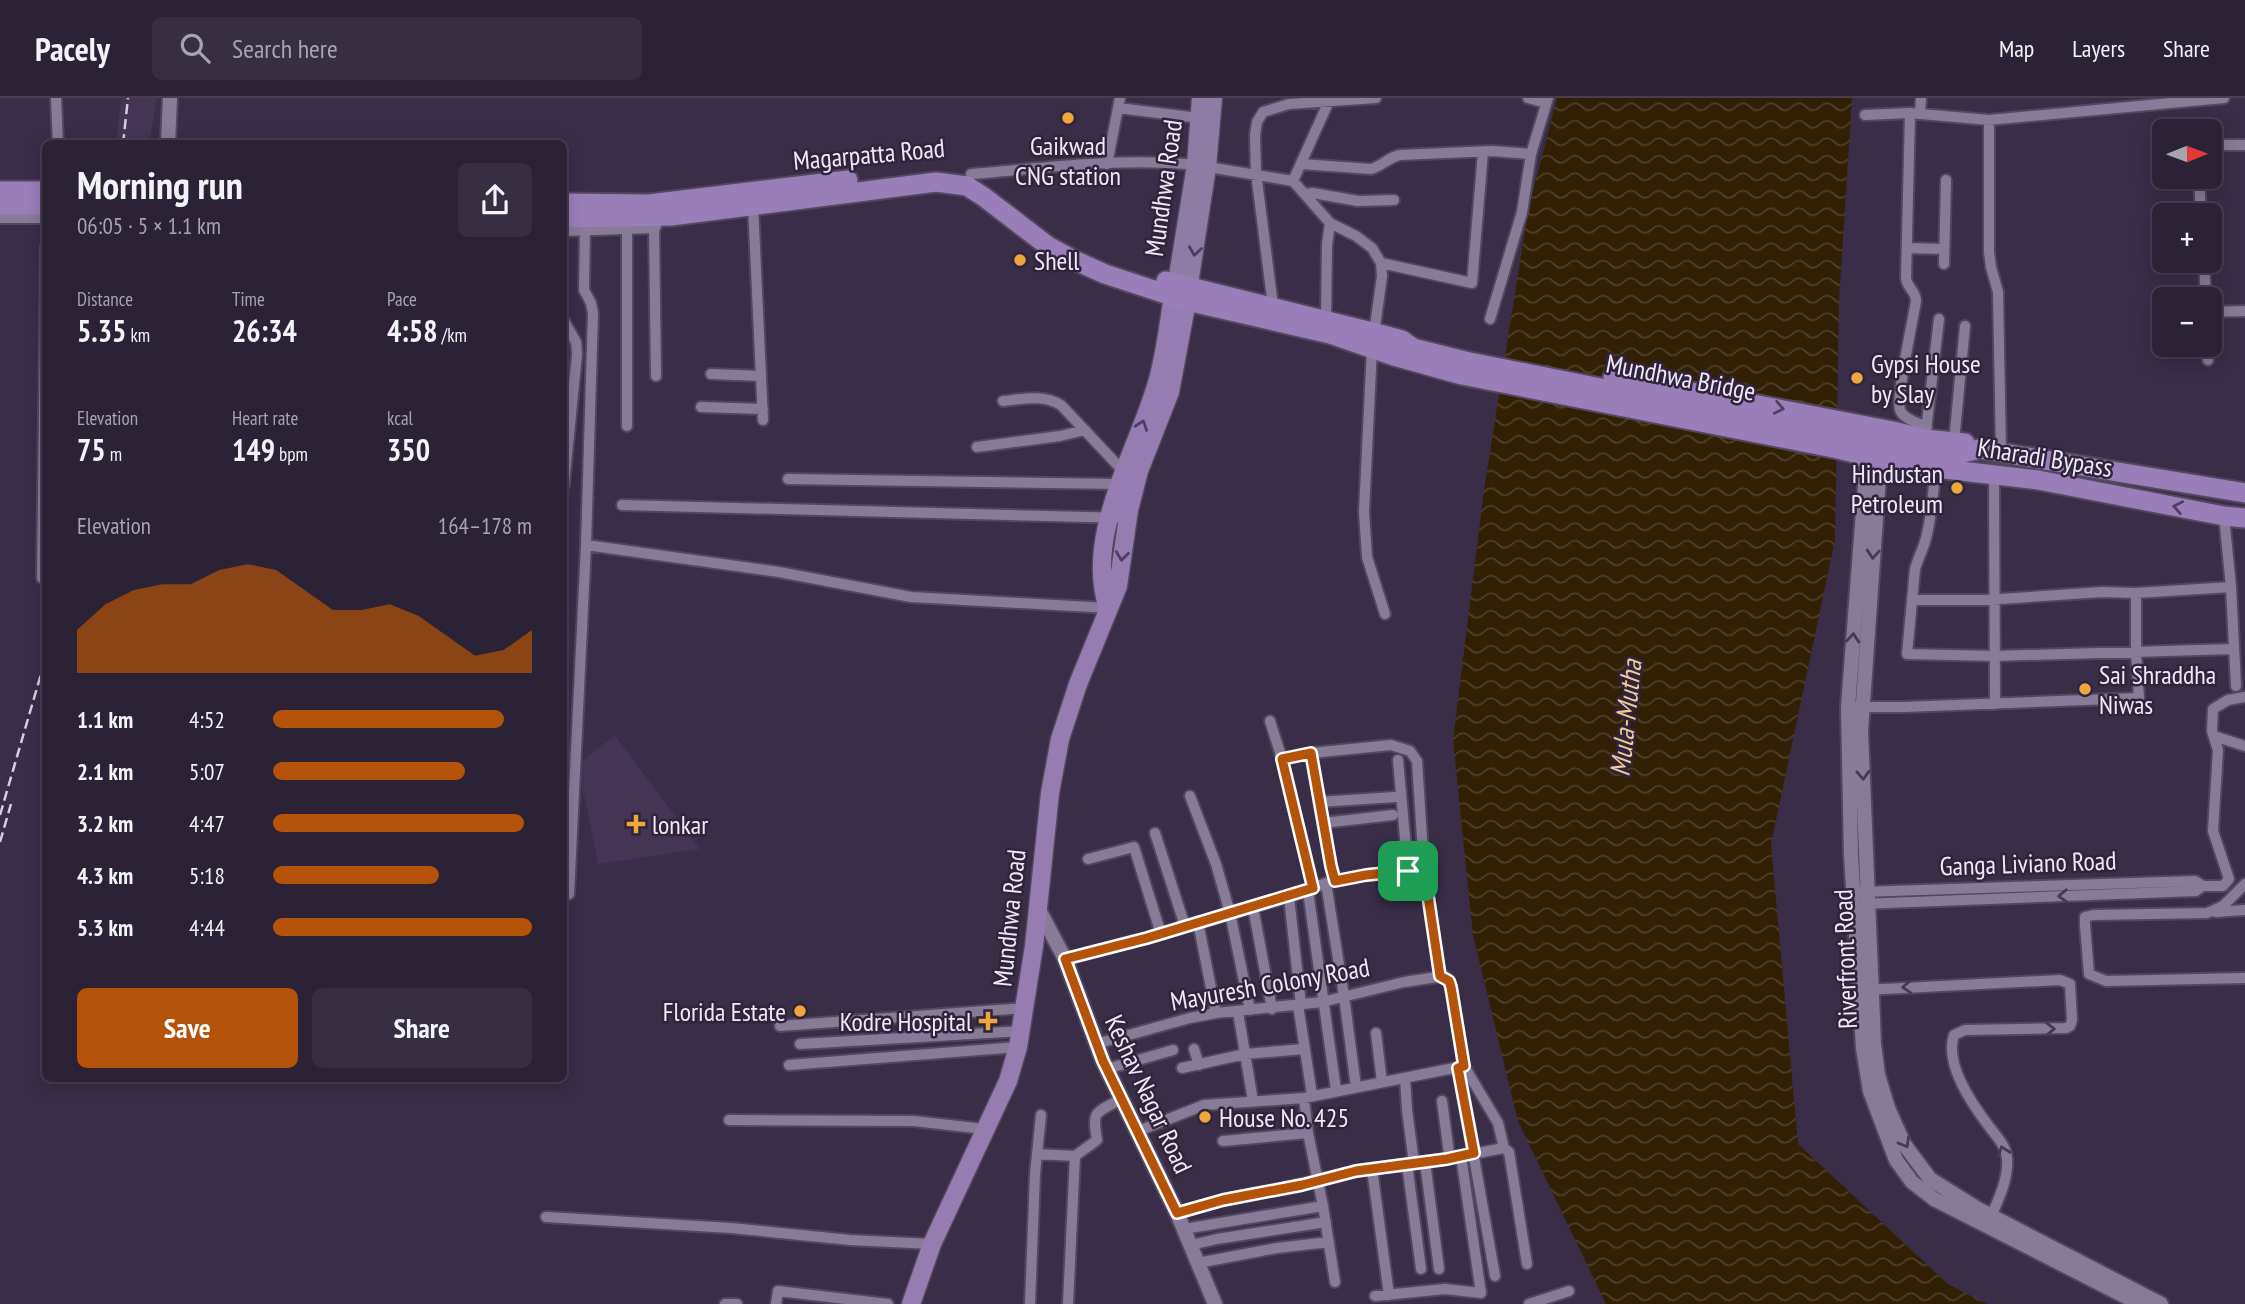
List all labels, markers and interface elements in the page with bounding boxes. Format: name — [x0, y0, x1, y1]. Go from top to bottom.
search box — [152, 17, 642, 80]
text: Pacely — [35, 27, 110, 70]
icon: search — [176, 29, 214, 67]
text: Search here — [232, 32, 338, 65]
text: Map — [1999, 33, 2034, 64]
text: Layers — [2072, 33, 2125, 64]
text: Share — [2163, 33, 2210, 64]
marker: Gaikwad CNG station — [1060, 110, 1076, 126]
street label: Mundhwa Road — [1137, 118, 1189, 258]
north arrow — [2152, 119, 2222, 189]
map controls — [2152, 119, 2222, 357]
place label: Gaikwad CNG station — [1015, 129, 1121, 192]
street label: Magarpatta Road — [792, 131, 946, 177]
text: Morning run — [77, 160, 243, 209]
button: share — [458, 163, 532, 237]
button: + — [2152, 203, 2222, 273]
text: 06:05 · 5 × 1.1 km — [77, 211, 221, 240]
place label: Shell — [1034, 244, 1079, 277]
one-way arrow — [1188, 246, 1203, 257]
marker: Shell — [1012, 252, 1028, 268]
text: Distance — [77, 287, 133, 311]
text: Time — [232, 287, 265, 311]
text: Pace — [387, 287, 417, 311]
button: − — [2152, 287, 2222, 357]
text: 5.35 — [77, 311, 126, 350]
text: 26:34 — [232, 311, 297, 350]
text: 4:58 — [387, 311, 438, 350]
text: km — [126, 323, 150, 347]
text: /km — [438, 323, 467, 347]
street label: Mundhwa Bridge — [1604, 346, 1758, 408]
place label: Gypsi House by Slay — [1871, 347, 1981, 410]
marker: Gypsi House by Slay — [1849, 370, 1865, 386]
one-way arrow — [1773, 400, 1785, 415]
text: Elevation — [77, 406, 138, 430]
text: Heart rate — [232, 406, 298, 430]
text: kcal — [387, 406, 413, 430]
one-way arrow — [1134, 419, 1148, 431]
text: 75 — [77, 430, 106, 469]
text: 149 — [232, 430, 275, 469]
text: 350 — [387, 430, 430, 469]
street label: Kharadi Bypass — [1975, 430, 2115, 484]
text: m — [106, 442, 122, 466]
text: bpm — [275, 442, 308, 466]
place label: Hindustan Petroleum — [1851, 457, 1943, 520]
marker: Hindustan Petroleum — [1949, 480, 1965, 496]
one-way arrow — [2172, 500, 2184, 515]
text: Elevation — [77, 511, 151, 540]
text: 164–178 m — [438, 511, 532, 540]
one-way arrow — [1866, 549, 1881, 560]
one-way arrow — [1114, 550, 1129, 562]
one-way arrow — [1845, 633, 1860, 644]
water label: Mula-Mutha — [1600, 656, 1650, 778]
place label: Sai Shraddha Niwas — [2099, 658, 2216, 721]
marker: Sai Shraddha Niwas — [2077, 681, 2093, 697]
text: 1.1 km — [77, 705, 133, 734]
text: 4:52 — [189, 705, 225, 734]
text: 2.1 km — [77, 757, 133, 786]
text: 5:07 — [189, 757, 225, 786]
one-way arrow — [1855, 770, 1870, 781]
place label: lonkar — [652, 808, 708, 841]
text: 3.2 km — [77, 809, 133, 838]
text: 4:47 — [189, 809, 225, 838]
marker: lonkar — [626, 814, 646, 834]
pin — [1378, 841, 1438, 901]
street label: Ganga Liviano Road — [1939, 843, 2117, 883]
street label: Mundhwa Road — [985, 848, 1033, 988]
icon: arrive — [1389, 852, 1427, 890]
text: 4.3 km — [77, 861, 133, 890]
text: 5:18 — [189, 861, 225, 890]
street label: Riverfront Road — [1826, 889, 1864, 1029]
one-way arrow — [2057, 889, 2068, 904]
text: 5.3 km — [77, 913, 133, 942]
text: 4:44 — [189, 913, 225, 942]
street label: Mayuresh Colony Road — [1168, 950, 1372, 1018]
one-way arrow — [1901, 979, 1912, 994]
button: Save — [77, 988, 298, 1068]
button: Share — [312, 988, 532, 1068]
place label: Florida Estate — [663, 995, 786, 1028]
marker: Florida Estate — [792, 1003, 808, 1019]
place label: Kodre Hospital — [840, 1005, 972, 1038]
street label: Keshav Nagar Road — [1098, 1010, 1200, 1178]
marker: Kodre Hospital — [978, 1011, 998, 1031]
one-way arrow — [2045, 1021, 2055, 1037]
place label: House No. 425 — [1219, 1101, 1349, 1134]
marker: House No. 425 — [1197, 1109, 1213, 1125]
one-way arrow — [1897, 1136, 1910, 1149]
one-way arrow — [1997, 1145, 2011, 1158]

